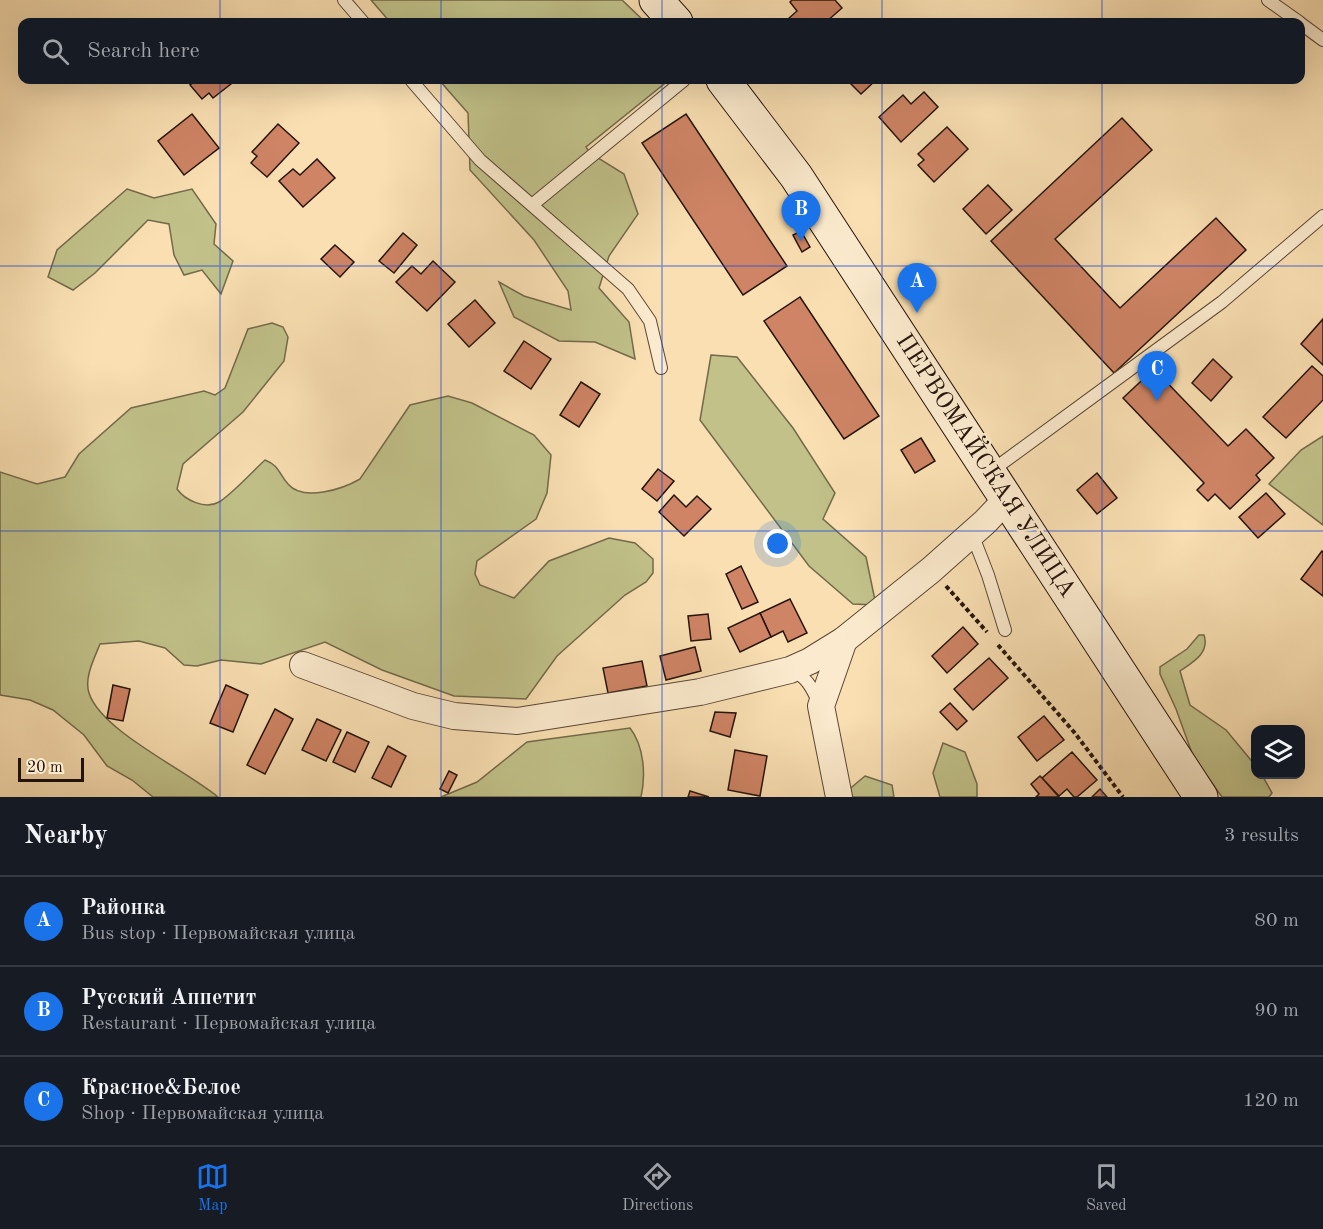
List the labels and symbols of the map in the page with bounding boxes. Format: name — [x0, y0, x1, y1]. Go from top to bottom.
pin: B — [782, 192, 820, 241]
pin: A — [898, 264, 936, 313]
street label: ПЕРВОМАЙСКАЯ УЛИЦА — [891, 327, 1083, 602]
pin: C — [1138, 352, 1176, 401]
your location — [763, 529, 792, 558]
scale bar — [18, 755, 84, 782]

